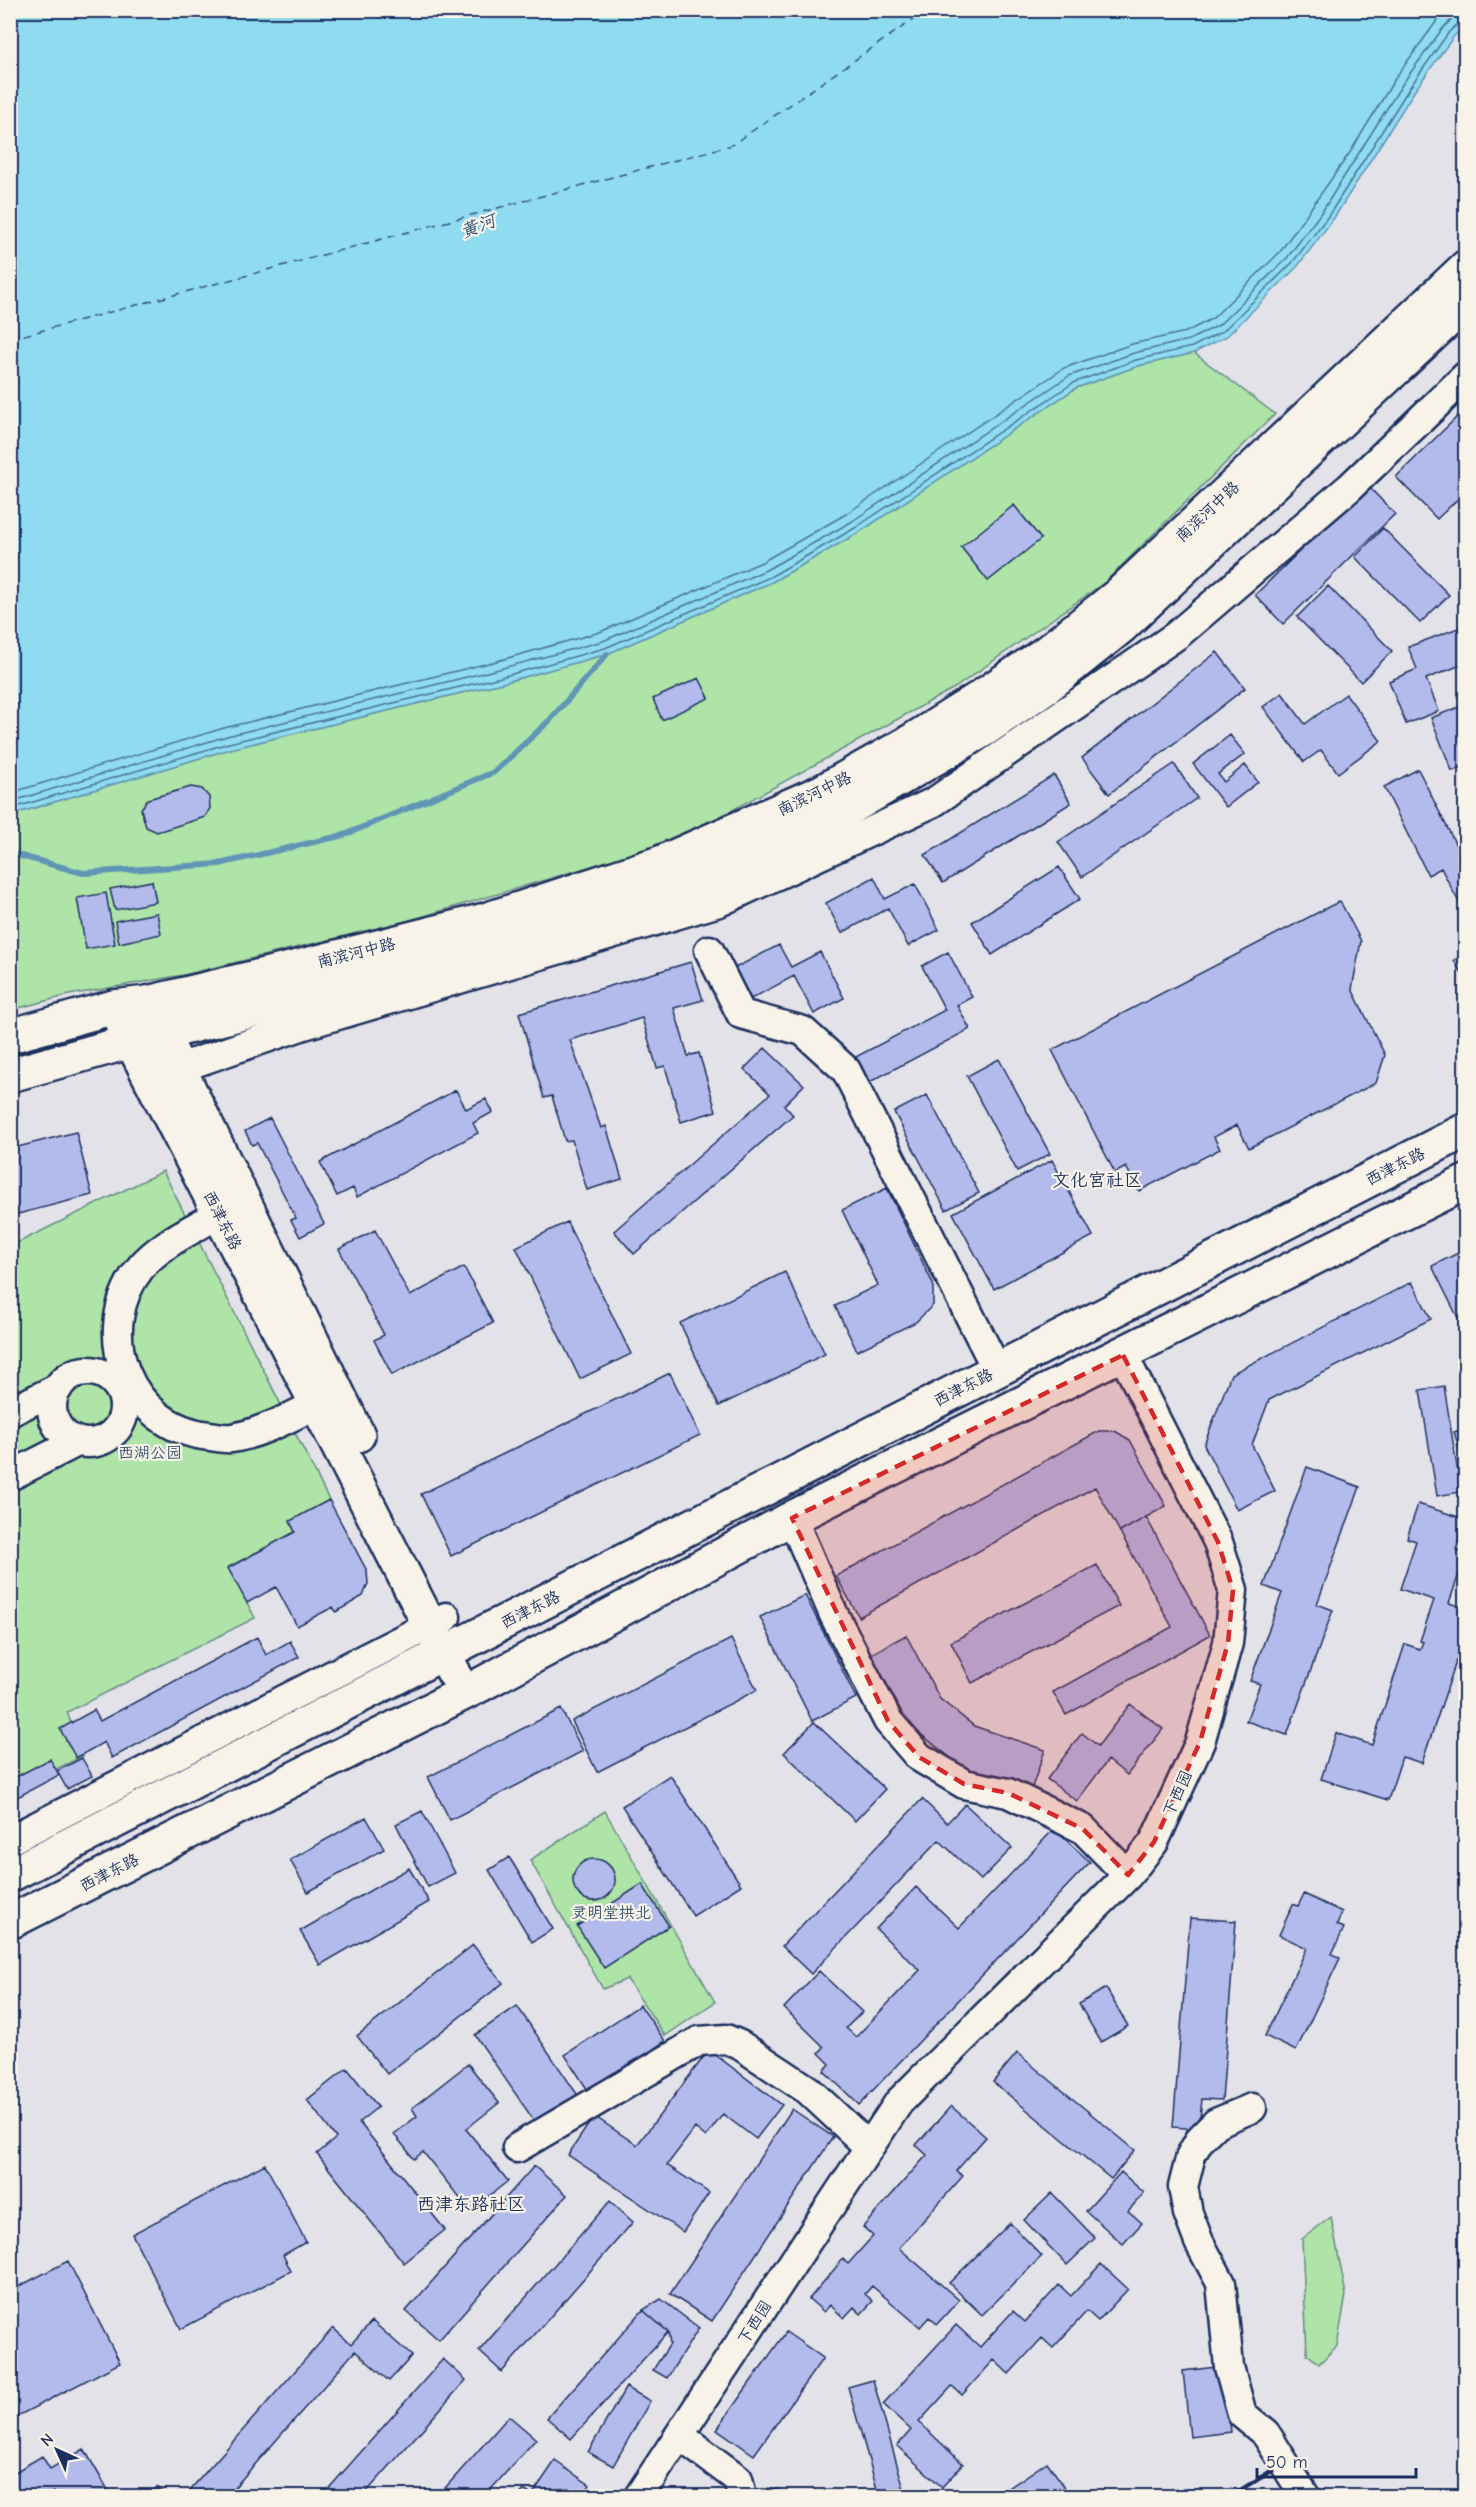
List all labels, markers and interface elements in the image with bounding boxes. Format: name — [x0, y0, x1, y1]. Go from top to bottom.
water label: 黄河 — [458, 209, 502, 243]
street label: 南滨河中路 — [1172, 478, 1243, 546]
street label: 南滨河中路 — [775, 768, 854, 820]
street label: 南滨河中路 — [315, 935, 397, 971]
street label: 西津东路 — [1363, 1144, 1428, 1189]
district label: 文化宫社区 — [1052, 1170, 1142, 1191]
street label: 西津东路 — [200, 1188, 245, 1253]
street label: 西津东路 — [931, 1365, 996, 1410]
park label: 西湖公园 — [118, 1444, 182, 1462]
street label: 西津东路 — [498, 1587, 563, 1632]
street label: 下西园 — [1160, 1768, 1196, 1819]
street label: 西津东路 — [77, 1850, 142, 1895]
park label: 灵明堂拱北 — [571, 1904, 651, 1922]
district label: 西津东路社区 — [417, 2194, 525, 2215]
street label: 下西园 — [734, 2298, 775, 2348]
north arrow — [27, 2420, 87, 2480]
text: N — [37, 2430, 57, 2450]
scale bar — [1257, 2441, 1416, 2479]
text: 50 m — [1266, 2452, 1308, 2473]

